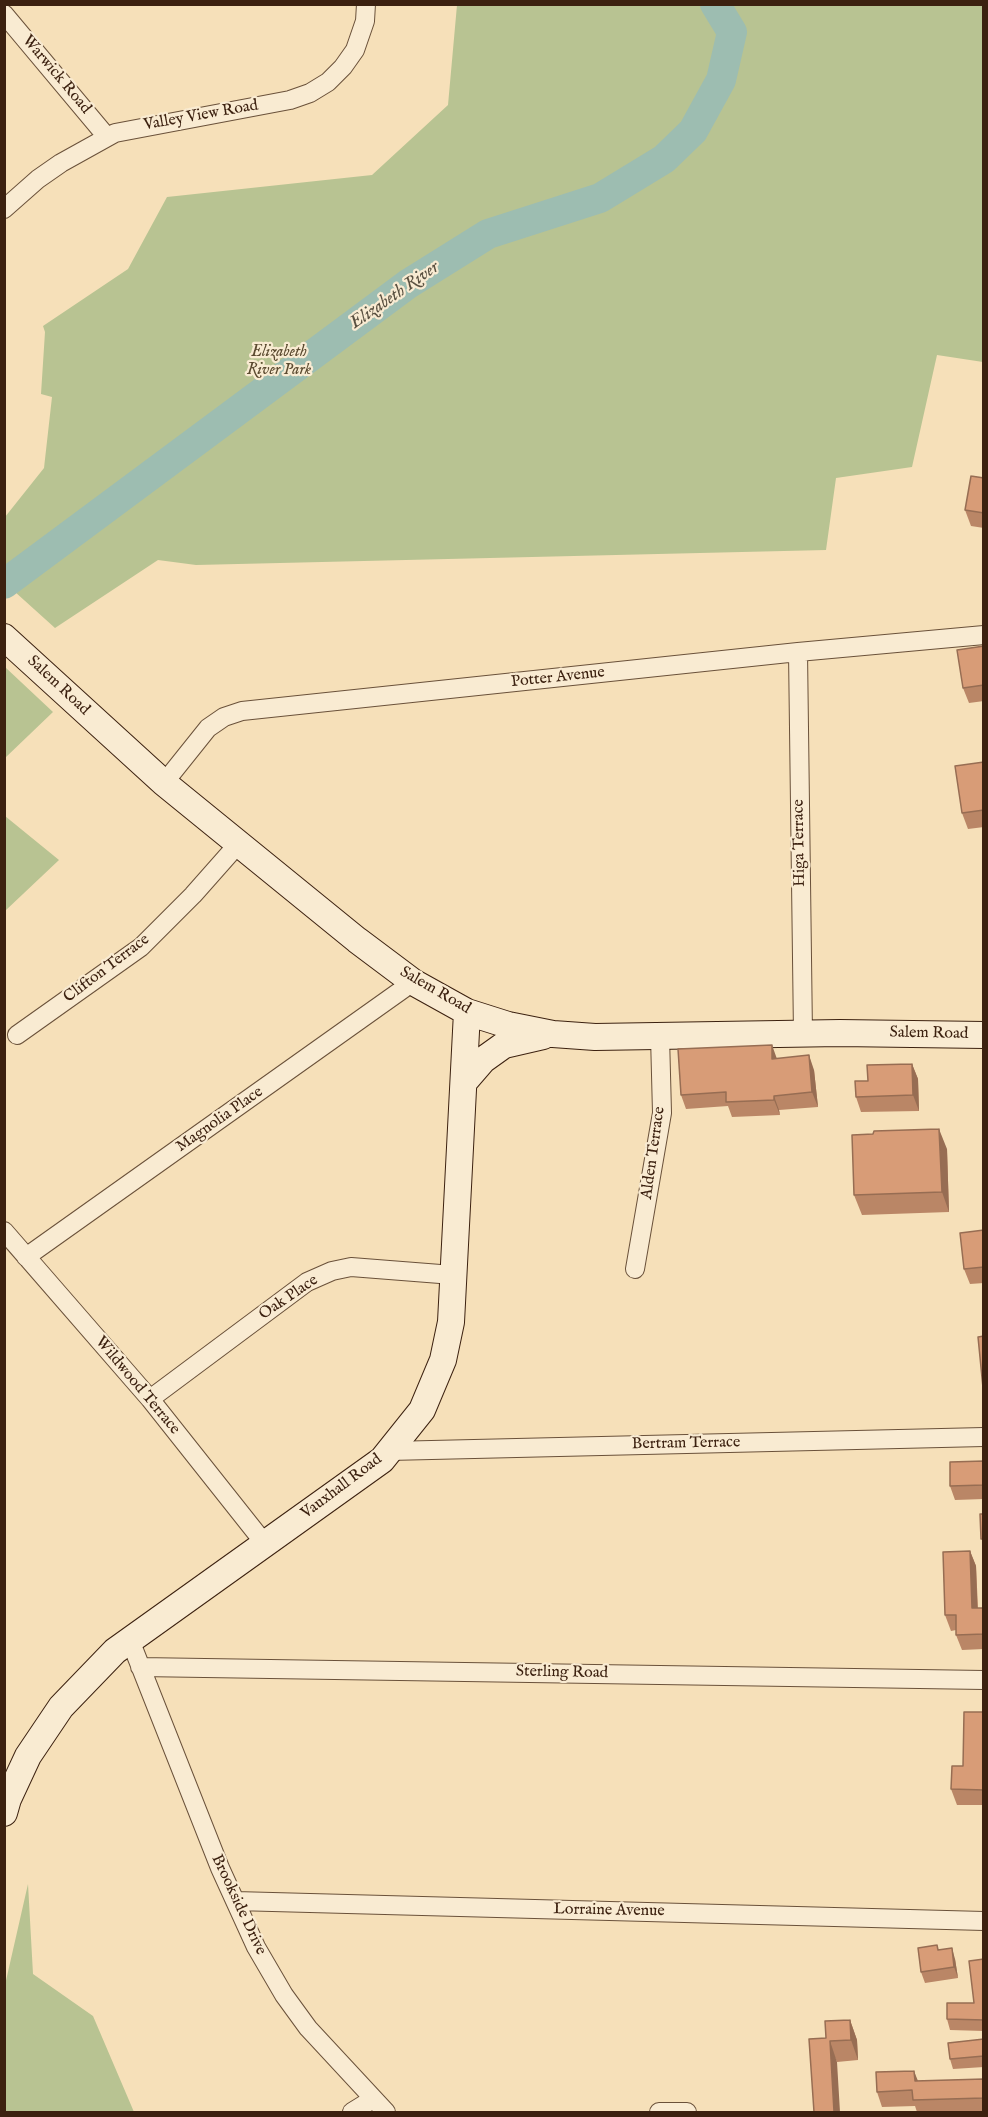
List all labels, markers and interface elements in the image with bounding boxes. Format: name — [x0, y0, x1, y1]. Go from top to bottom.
street label: Warwick Road — [18, 32, 94, 118]
street label: Valley View Road — [142, 96, 260, 136]
water label: Elizabeth River — [346, 257, 444, 335]
park label: Elizabeth River Park — [247, 343, 311, 381]
street label: Salem Road — [23, 652, 93, 720]
street label: Potter Avenue — [510, 664, 606, 692]
street label: Higa Terrace — [790, 799, 810, 887]
street label: Clifton Terrace — [60, 931, 154, 1007]
street label: Salem Road — [396, 963, 474, 1019]
street label: Salem Road — [889, 1024, 969, 1044]
street label: Magnolia Place — [173, 1083, 267, 1157]
street label: Alden Terrace — [638, 1105, 670, 1201]
street label: Oak Place — [256, 1271, 322, 1325]
street label: Wildwood Terrace — [90, 1333, 184, 1439]
street label: Bertram Terrace — [632, 1433, 740, 1455]
street label: Vauxhall Road — [298, 1450, 386, 1524]
street label: Sterling Road — [516, 1663, 608, 1683]
street label: Brookside Drive — [206, 1852, 270, 1958]
street label: Lorraine Avenue — [553, 1900, 665, 1922]

